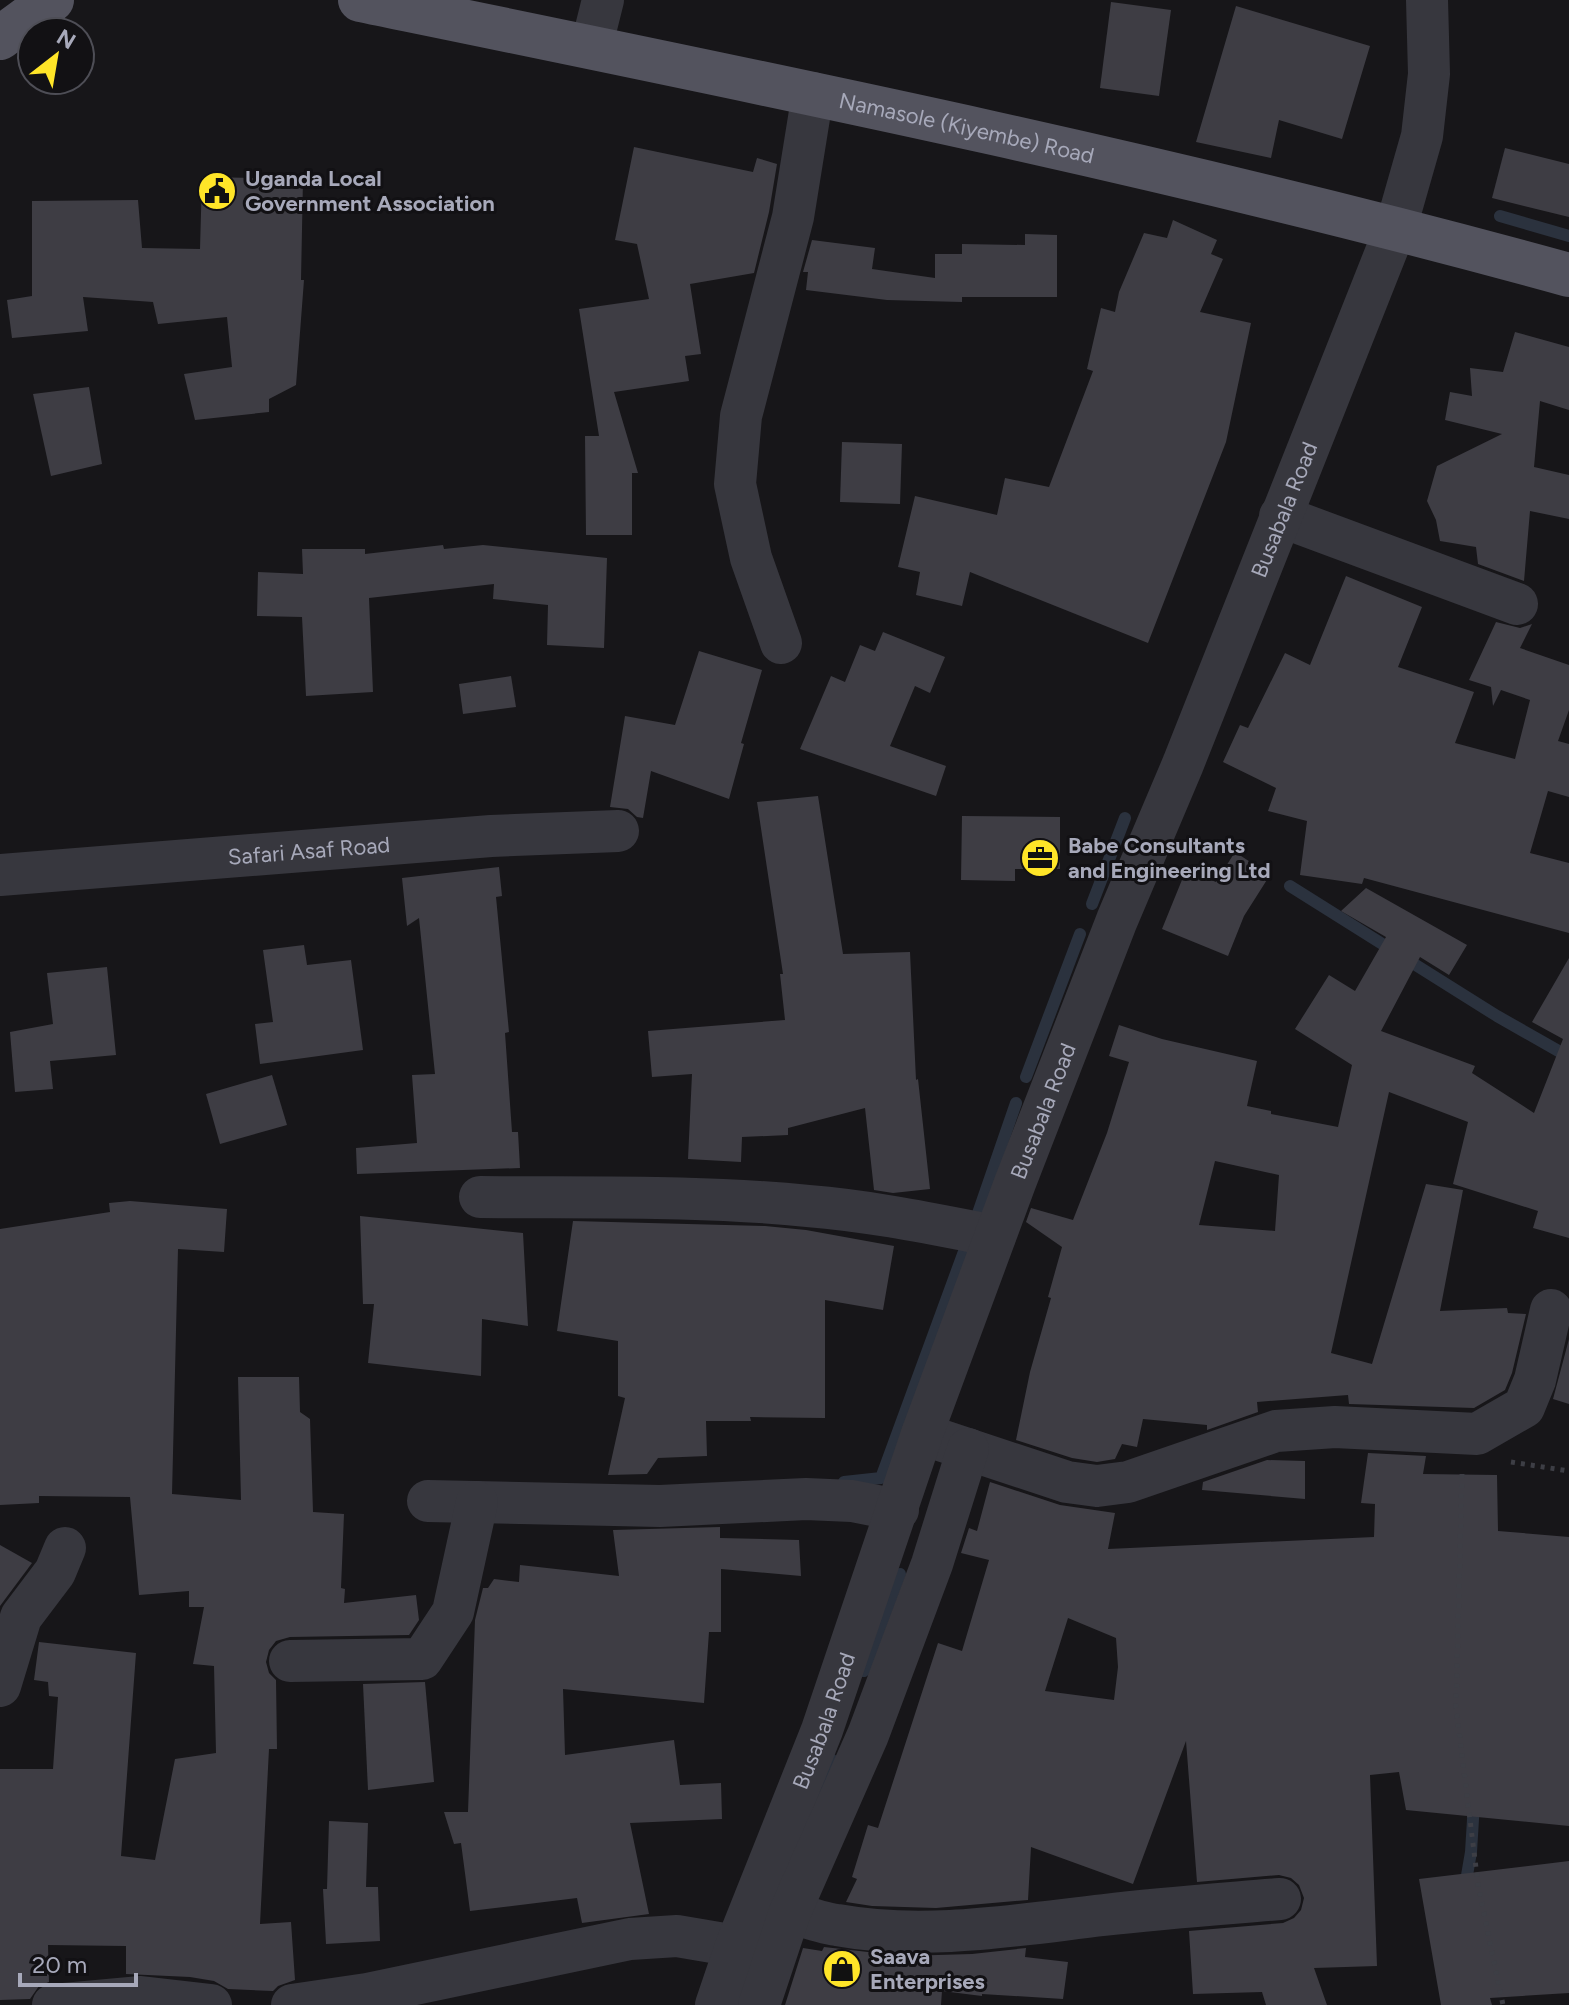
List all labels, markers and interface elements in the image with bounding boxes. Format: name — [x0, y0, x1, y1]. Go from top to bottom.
north arrow — [16, 16, 96, 96]
text: N — [52, 23, 80, 55]
street label: Namasole (Kiyembe) Road — [837, 86, 1097, 169]
place label: Uganda Local Government Association — [245, 165, 495, 217]
public building icon: Uganda Local Government Association — [196, 170, 238, 212]
street label: Busabala Road — [1245, 438, 1323, 581]
street label: Safari Asaf Road — [227, 831, 391, 870]
place label: Babe Consultants and Engineering Ltd — [1068, 832, 1270, 884]
office icon: Babe Consultants and Engineering Ltd — [1019, 837, 1061, 879]
street label: Busabala Road — [1004, 1039, 1081, 1183]
street label: Busabala Road — [786, 1649, 861, 1793]
scale bar — [20, 1937, 136, 1987]
place label: Saava Enterprises — [870, 1943, 985, 1995]
shop icon: Saava Enterprises — [821, 1948, 863, 1990]
text: 20 m — [32, 1950, 87, 1979]

